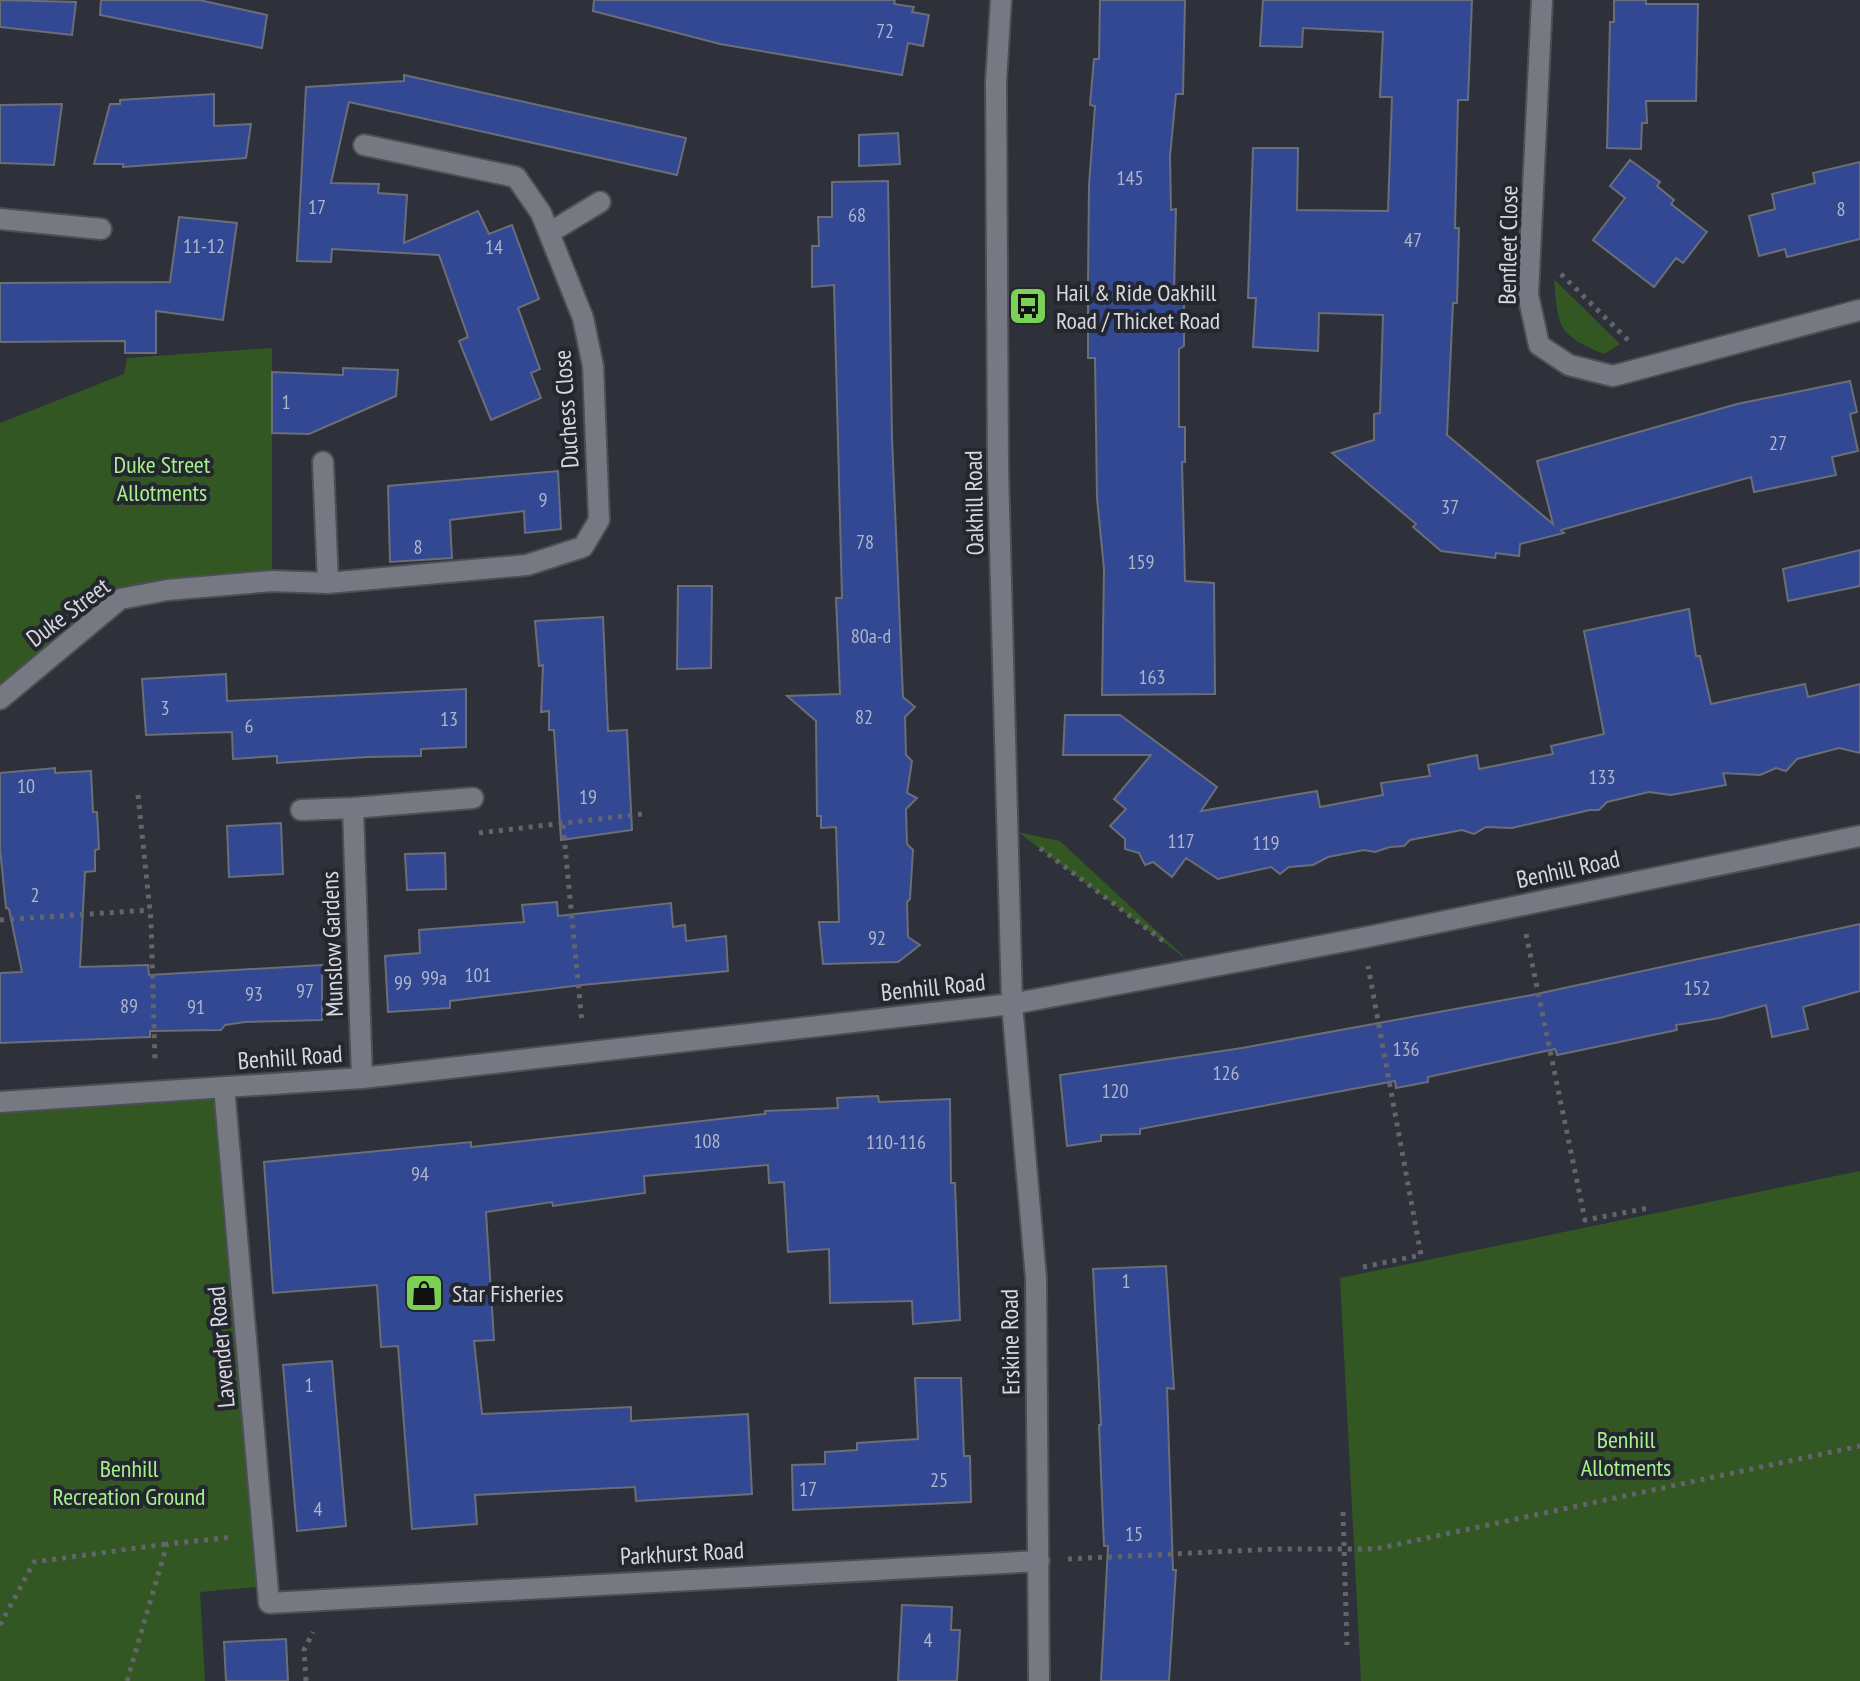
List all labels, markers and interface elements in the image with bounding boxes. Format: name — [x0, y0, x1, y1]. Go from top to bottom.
house number: 72 — [876, 18, 894, 44]
house number: 145 — [1117, 165, 1144, 191]
street label: Benfleet Close — [1491, 185, 1525, 305]
house number: 17 — [308, 194, 326, 220]
house number: 8 — [1837, 196, 1846, 222]
house number: 68 — [848, 202, 866, 228]
house number: 47 — [1404, 227, 1422, 253]
house number: 11-12 — [183, 233, 225, 259]
house number: 14 — [485, 234, 503, 260]
place label: Hail & Ride Oakhill Road / Thicket Road — [1056, 277, 1220, 336]
bus stop icon: Hail & Ride Oakhill Road / Thicket Road — [1007, 285, 1049, 327]
street label: Duchess Close — [546, 349, 586, 469]
house number: 1 — [282, 389, 291, 415]
house number: 27 — [1769, 430, 1787, 456]
park label: Duke Street Allotments — [114, 449, 211, 508]
street label: Oakhill Road — [958, 450, 990, 556]
house number: 9 — [539, 487, 548, 513]
house number: 37 — [1441, 494, 1459, 520]
house number: 78 — [856, 529, 874, 555]
house number: 8 — [414, 534, 423, 560]
house number: 159 — [1128, 549, 1155, 575]
street label: Duke Street — [20, 570, 116, 654]
house number: 80a-d — [851, 623, 891, 649]
house number: 163 — [1139, 664, 1166, 690]
house number: 3 — [161, 695, 170, 721]
house number: 82 — [855, 704, 873, 730]
house number: 13 — [440, 706, 458, 732]
house number: 6 — [245, 713, 254, 739]
house number: 133 — [1589, 764, 1616, 790]
house number: 10 — [17, 773, 35, 799]
house number: 19 — [579, 784, 597, 810]
house number: 117 — [1168, 828, 1195, 854]
house number: 119 — [1253, 830, 1280, 856]
street label: Benhill Road — [1514, 843, 1622, 895]
street label: Munslow Gardens — [314, 871, 350, 1017]
house number: 2 — [31, 882, 40, 908]
house number: 92 — [868, 925, 886, 951]
house number: 101 — [465, 962, 492, 988]
house number: 99a — [421, 965, 447, 991]
street label: Benhill Road — [879, 966, 987, 1008]
house number: 99 — [394, 970, 412, 996]
house number: 152 — [1684, 975, 1711, 1001]
house number: 97 — [296, 978, 314, 1004]
house number: 93 — [245, 981, 263, 1007]
house number: 89 — [120, 993, 138, 1019]
house number: 91 — [187, 994, 205, 1020]
house number: 136 — [1393, 1036, 1420, 1062]
street label: Benhill Road — [237, 1038, 343, 1076]
house number: 126 — [1213, 1060, 1240, 1086]
house number: 120 — [1102, 1078, 1129, 1104]
house number: 108 — [694, 1128, 721, 1154]
house number: 110-116 — [866, 1129, 926, 1155]
house number: 94 — [411, 1161, 429, 1187]
house number: 1 — [1122, 1268, 1131, 1294]
shop icon: Star Fisheries — [403, 1272, 445, 1314]
place label: Star Fisheries — [452, 1278, 564, 1309]
street label: Lavender Road — [200, 1285, 242, 1409]
street label: Erskine Road — [994, 1289, 1026, 1395]
house number: 1 — [305, 1372, 314, 1398]
park label: Benhill Allotments — [1581, 1424, 1671, 1483]
park label: Benhill Recreation Ground — [53, 1453, 205, 1512]
house number: 25 — [930, 1467, 948, 1493]
house number: 17 — [799, 1476, 817, 1502]
house number: 4 — [314, 1496, 323, 1522]
house number: 15 — [1125, 1521, 1143, 1547]
street label: Parkhurst Road — [619, 1534, 745, 1572]
house number: 4 — [924, 1627, 933, 1653]

